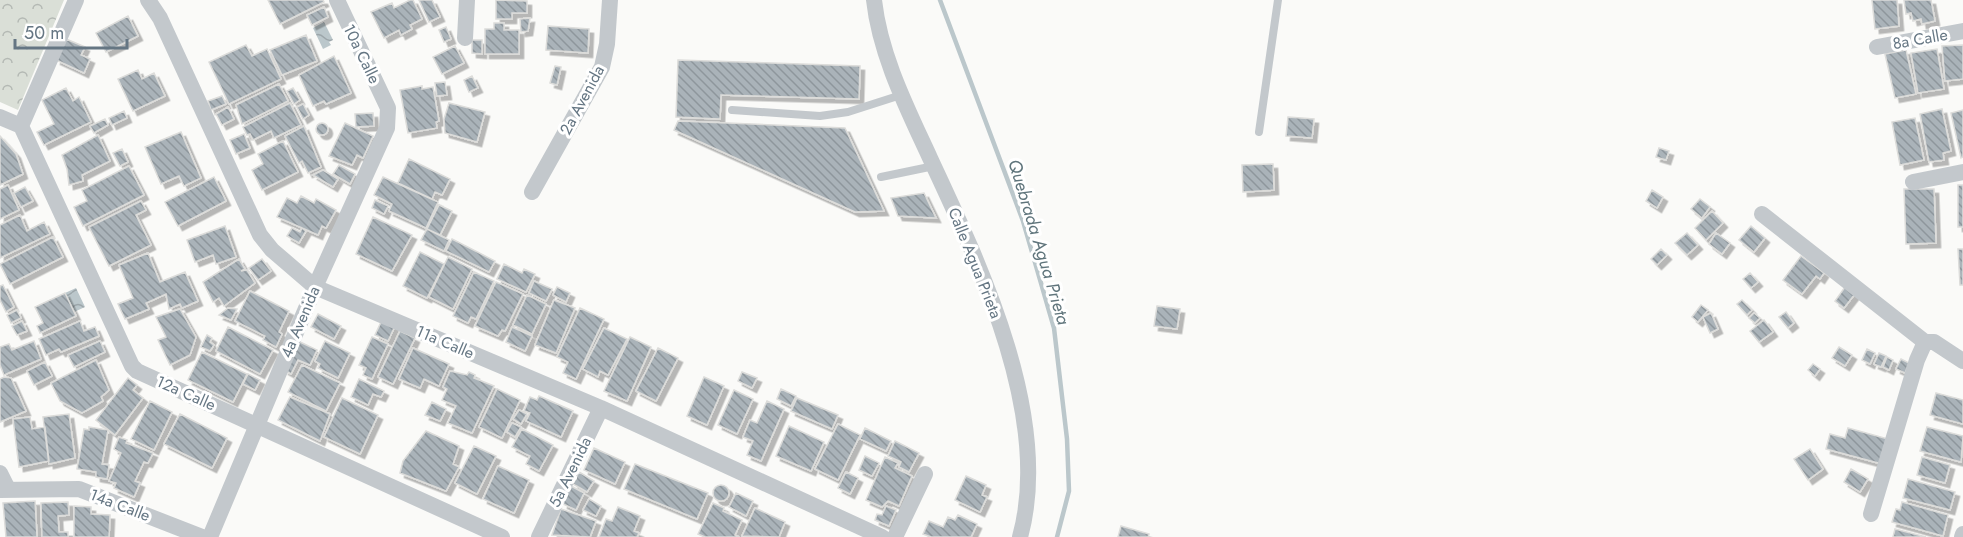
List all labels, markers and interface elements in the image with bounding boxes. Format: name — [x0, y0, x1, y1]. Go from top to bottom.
scale bar — [15, 12, 128, 50]
text: 50 m — [24, 20, 64, 46]
street label: 10a Calle — [338, 20, 386, 88]
street label: 8a Calle — [1891, 23, 1949, 55]
street label: 2a Avenida — [554, 61, 610, 139]
water label: Quebrada Agua Prieta — [1001, 156, 1077, 328]
street label: Calle Agua Prieta — [942, 204, 1008, 322]
street label: 4a Avenida — [275, 283, 325, 361]
street label: 11a Calle — [412, 319, 478, 365]
street label: 12a Calle — [153, 370, 219, 416]
street label: 5a Avenida — [543, 433, 597, 511]
street label: 14a Calle — [86, 483, 154, 527]

